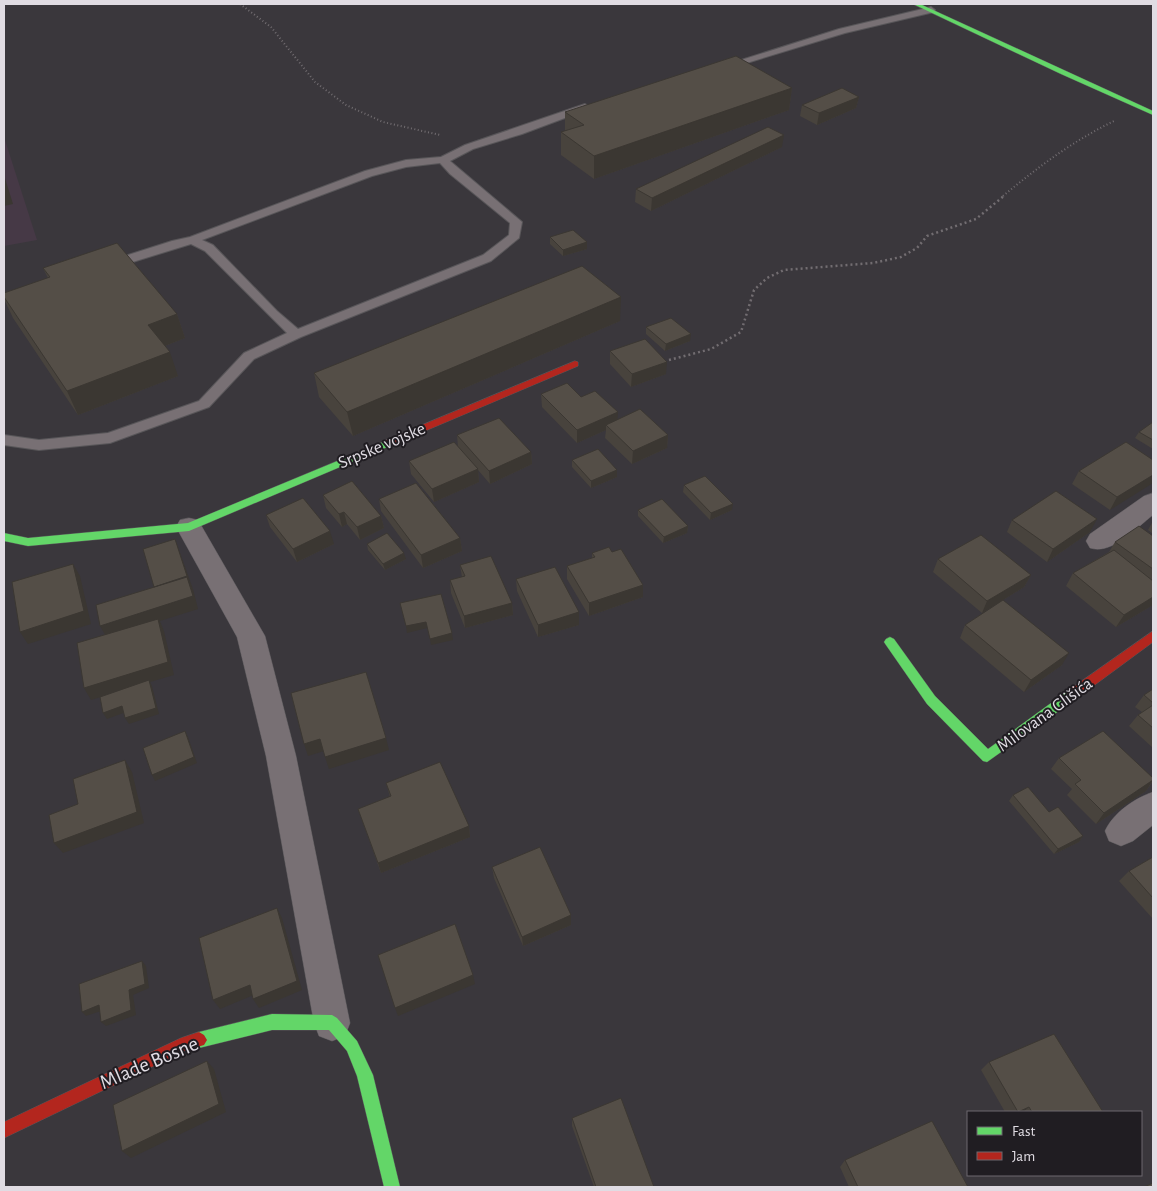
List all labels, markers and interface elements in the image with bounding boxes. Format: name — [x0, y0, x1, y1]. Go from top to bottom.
street label: Srpske vojske — [336, 420, 428, 472]
street label: Milovana Glišića — [994, 674, 1096, 756]
street label: Mlade Bosne — [97, 1033, 201, 1093]
legend — [967, 1111, 1142, 1176]
text: Fast — [1012, 1124, 1036, 1139]
text: Jam — [1012, 1149, 1035, 1164]

